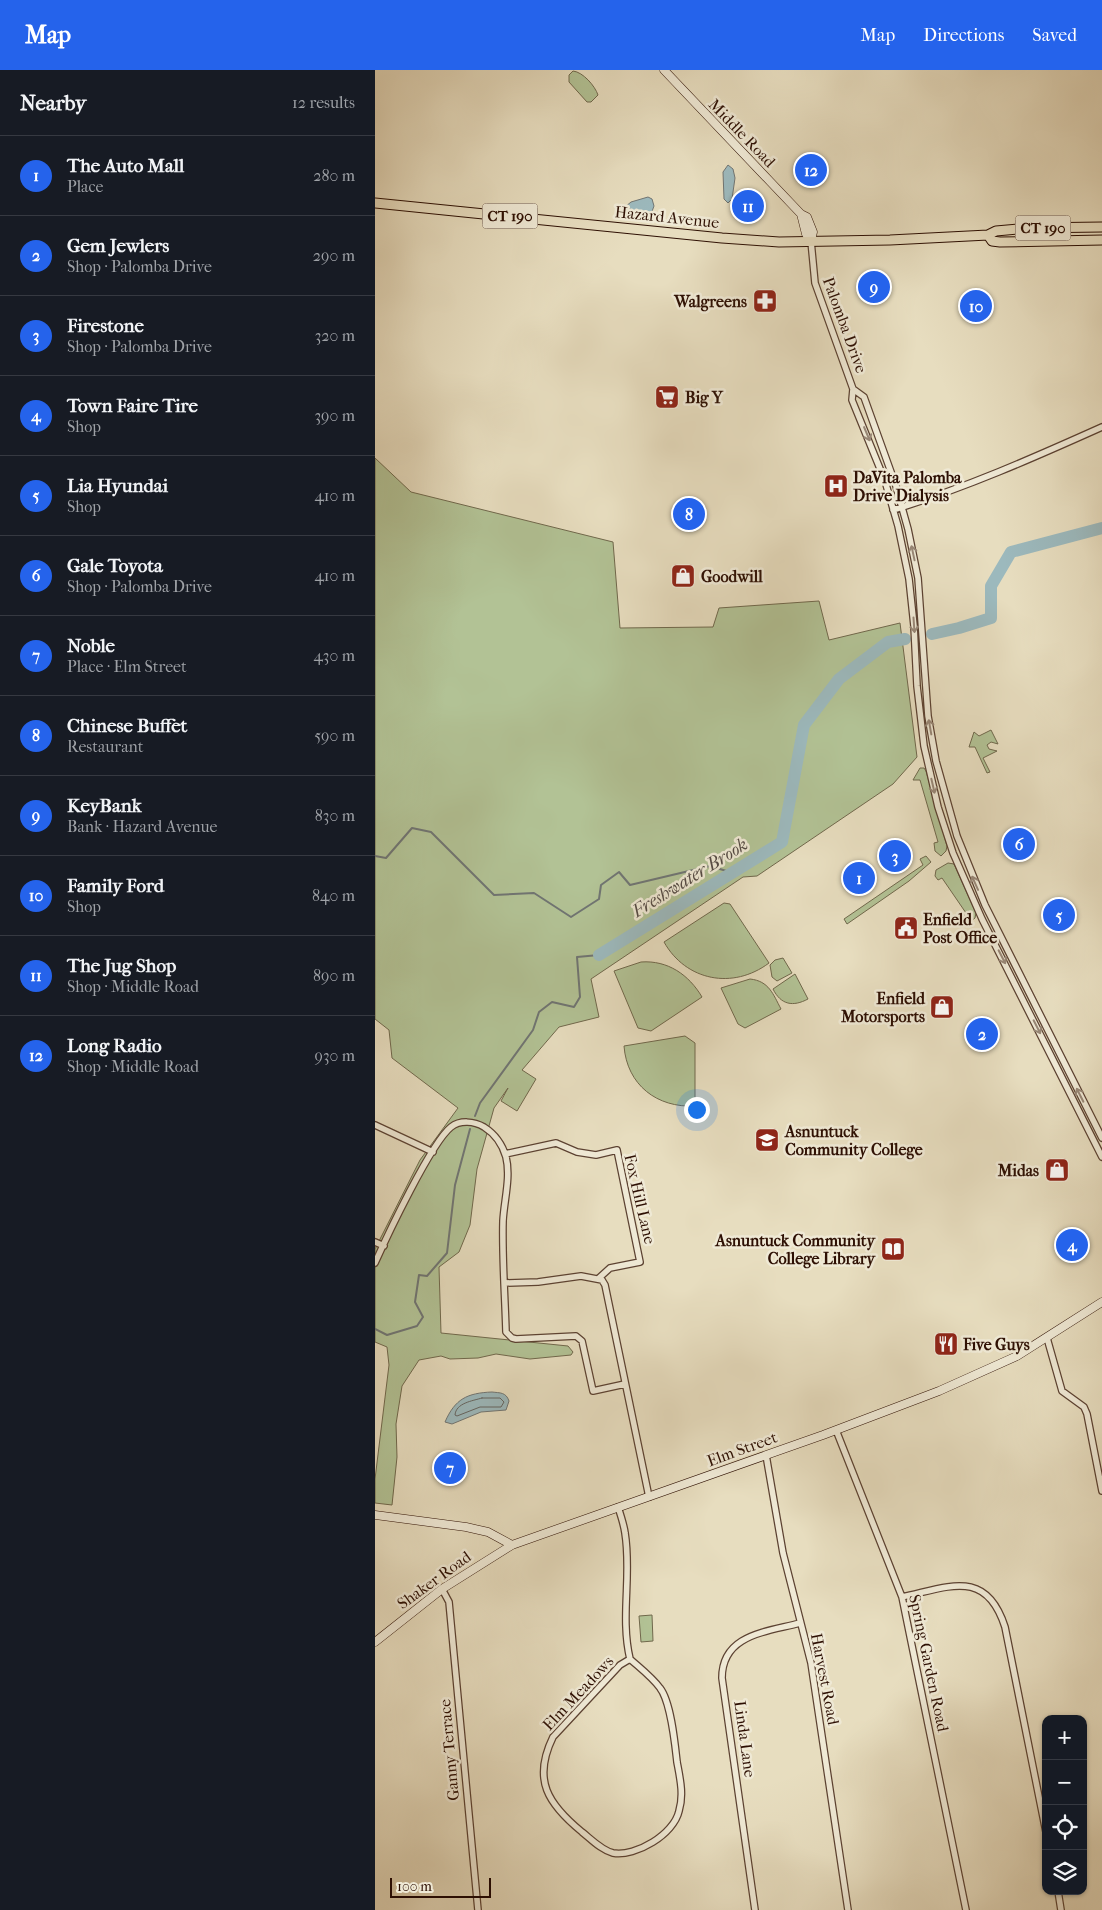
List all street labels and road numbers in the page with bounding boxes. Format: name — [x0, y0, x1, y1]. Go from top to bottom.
street label: Middle Road — [705, 95, 780, 171]
street label: Hazard Avenue — [614, 202, 720, 232]
road number: CT 190 — [483, 204, 537, 228]
road number: CT 190 — [1015, 216, 1071, 240]
street label: Palomba Drive — [819, 274, 871, 376]
street label: Fox Hill Lane — [620, 1152, 660, 1246]
street label: Elm Street — [704, 1427, 780, 1470]
street label: Shaker Road — [393, 1547, 475, 1613]
street label: Spring Garden Road — [905, 1593, 953, 1734]
street label: Harvest Road — [807, 1631, 843, 1727]
street label: Elm Meadows — [539, 1652, 617, 1734]
street label: Ganny Terrace — [435, 1698, 463, 1802]
street label: Linda Lane — [730, 1699, 760, 1779]

